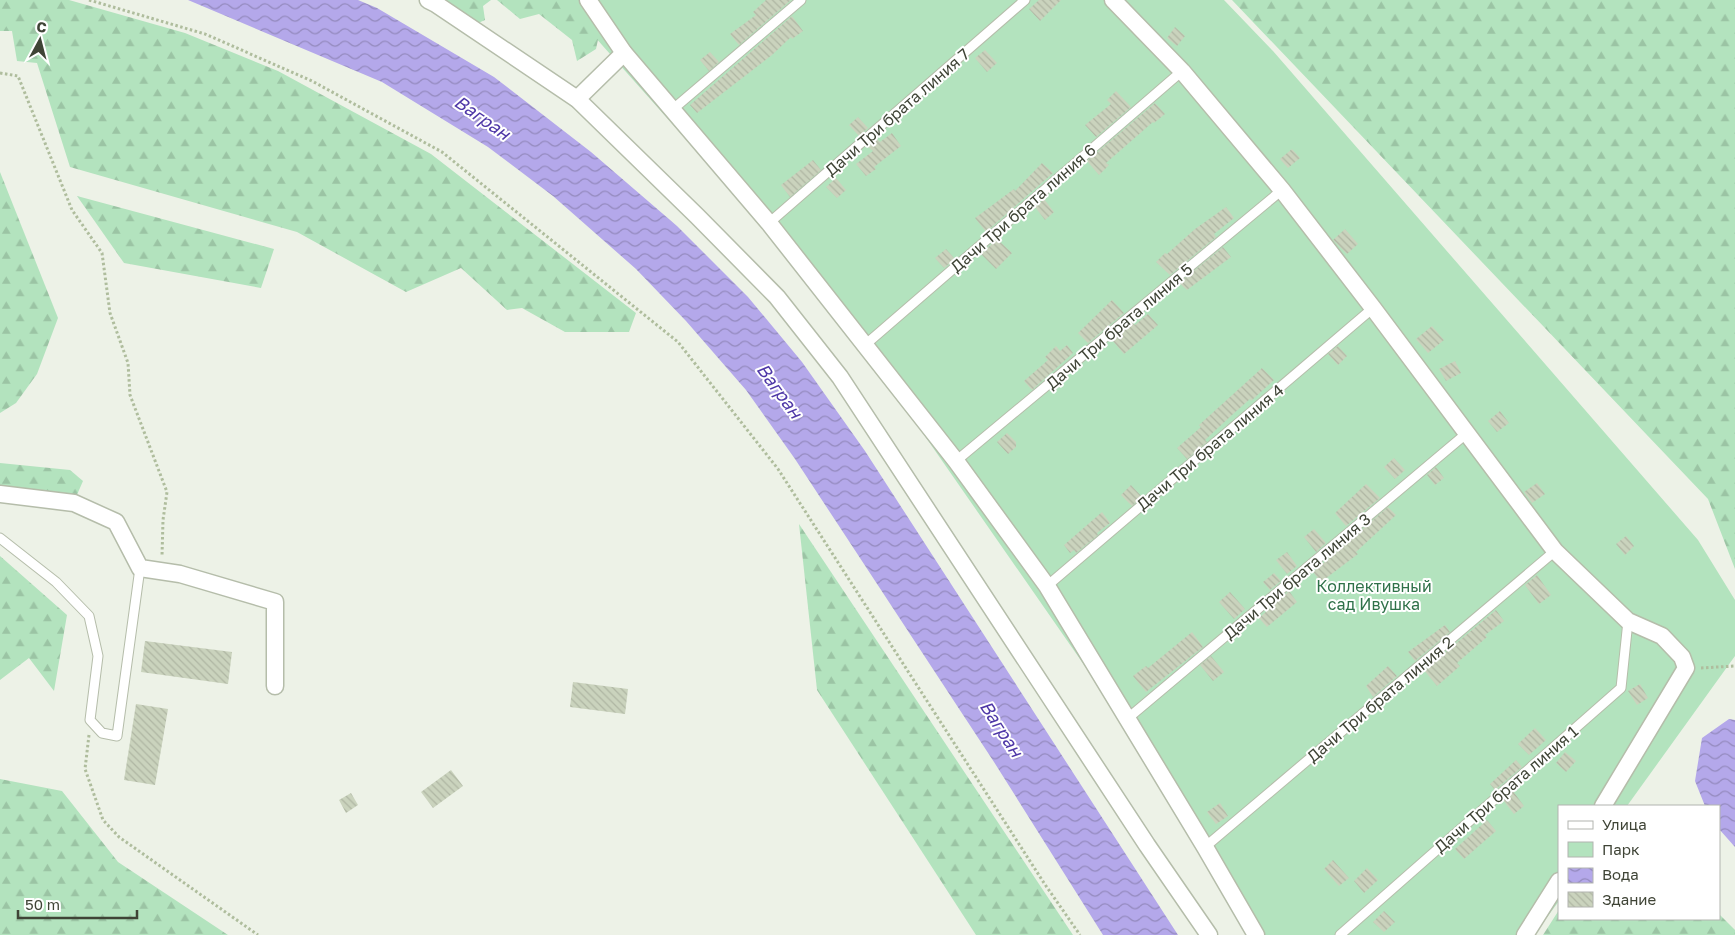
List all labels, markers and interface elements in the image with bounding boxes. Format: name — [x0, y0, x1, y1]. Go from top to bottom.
north arrow — [15, 15, 65, 65]
text: С — [36, 18, 48, 36]
street label: Дачи Три брата линия 7 — [821, 44, 973, 180]
water label: Вагран — [451, 90, 515, 145]
street label: Дачи Три брата линия 6 — [946, 140, 1100, 276]
street label: Дачи Три брата линия 5 — [1042, 259, 1196, 393]
water label: Вагран — [752, 359, 808, 423]
street label: Дачи Три брата линия 4 — [1132, 380, 1288, 514]
street label: Дачи Три брата линия 3 — [1220, 509, 1374, 643]
park label: Коллективный сад Ивушка — [1316, 576, 1432, 614]
street label: Дачи Три брата линия 2 — [1303, 632, 1457, 766]
water label: Вагран — [976, 696, 1029, 762]
street label: Дачи Три брата линия 1 — [1430, 721, 1582, 857]
legend — [1558, 805, 1720, 920]
text: Улица — [1602, 815, 1647, 833]
text: Парк — [1602, 840, 1640, 858]
text: Вода — [1602, 865, 1639, 883]
scale bar — [18, 888, 136, 920]
text: Здание — [1602, 890, 1656, 908]
text: 50 m — [25, 895, 60, 913]

